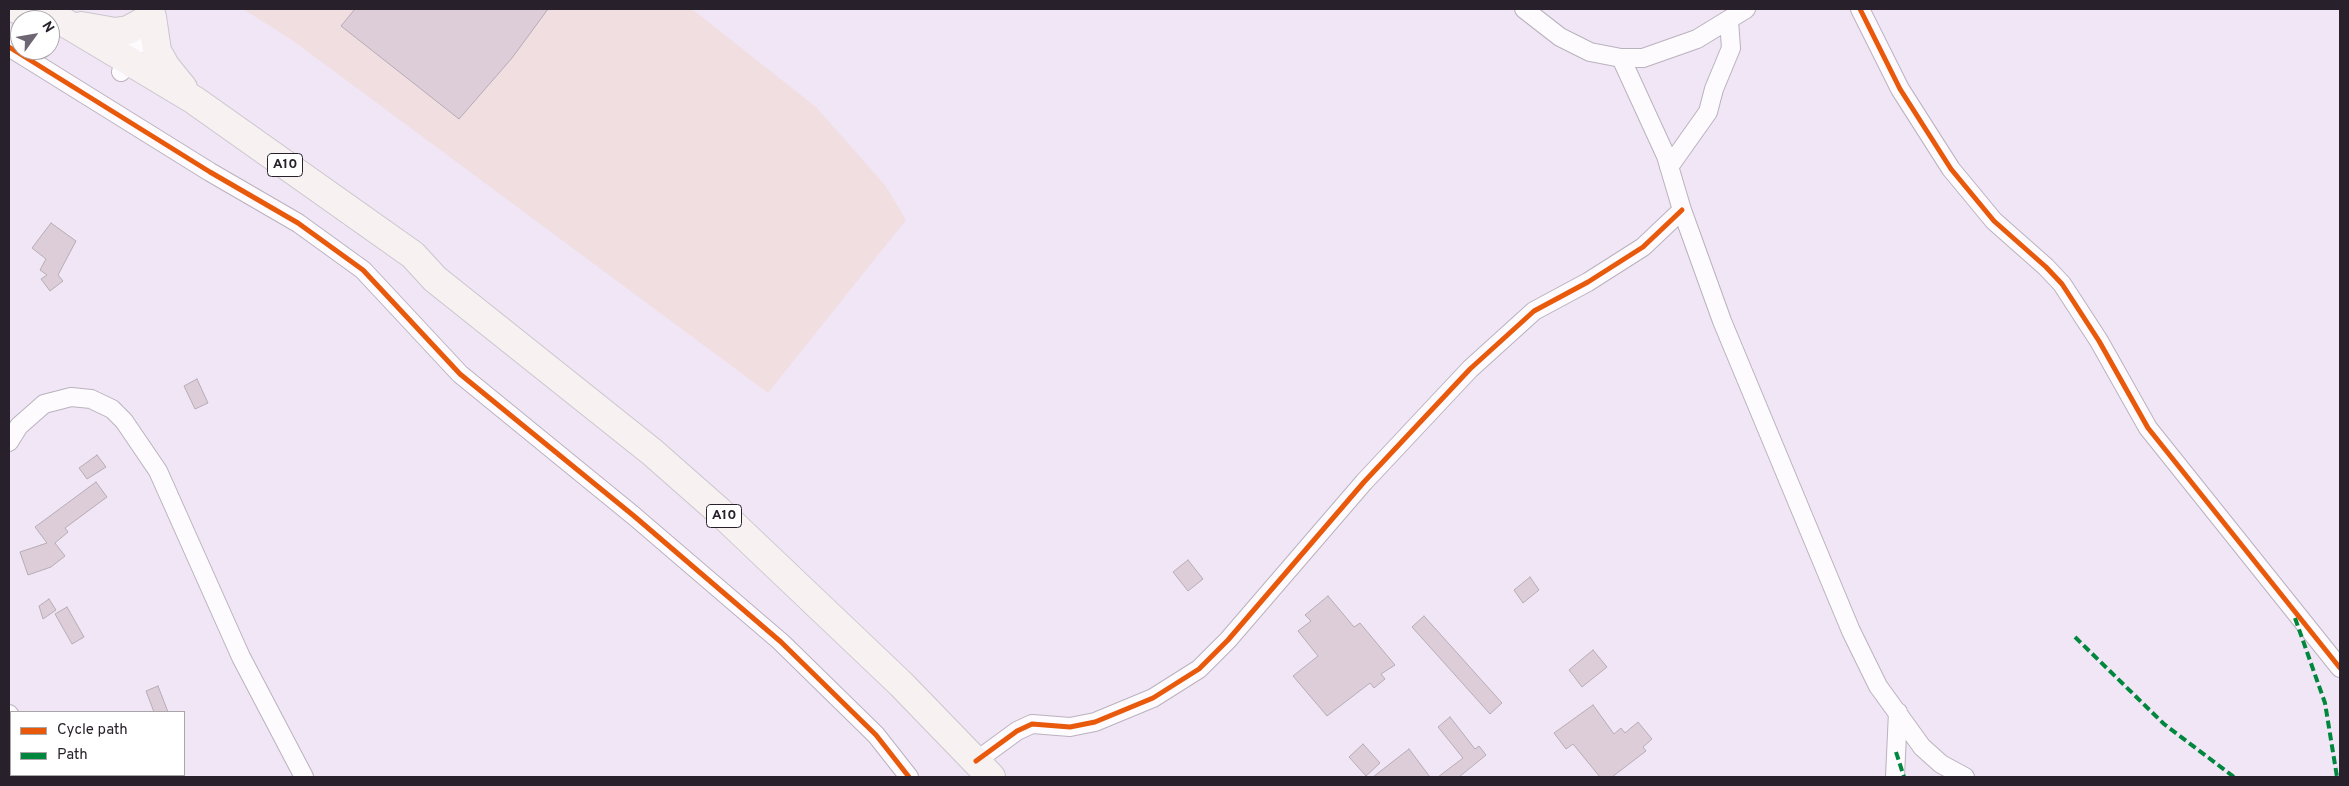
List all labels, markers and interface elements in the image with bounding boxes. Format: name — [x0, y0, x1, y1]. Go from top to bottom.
north arrow — [10, 10, 60, 60]
text: N — [37, 19, 57, 36]
road number: A10 — [268, 154, 302, 176]
road number: A10 — [706, 504, 742, 528]
legend — [10, 711, 185, 776]
text: Cycle path — [57, 721, 128, 740]
text: Path — [57, 746, 88, 765]

